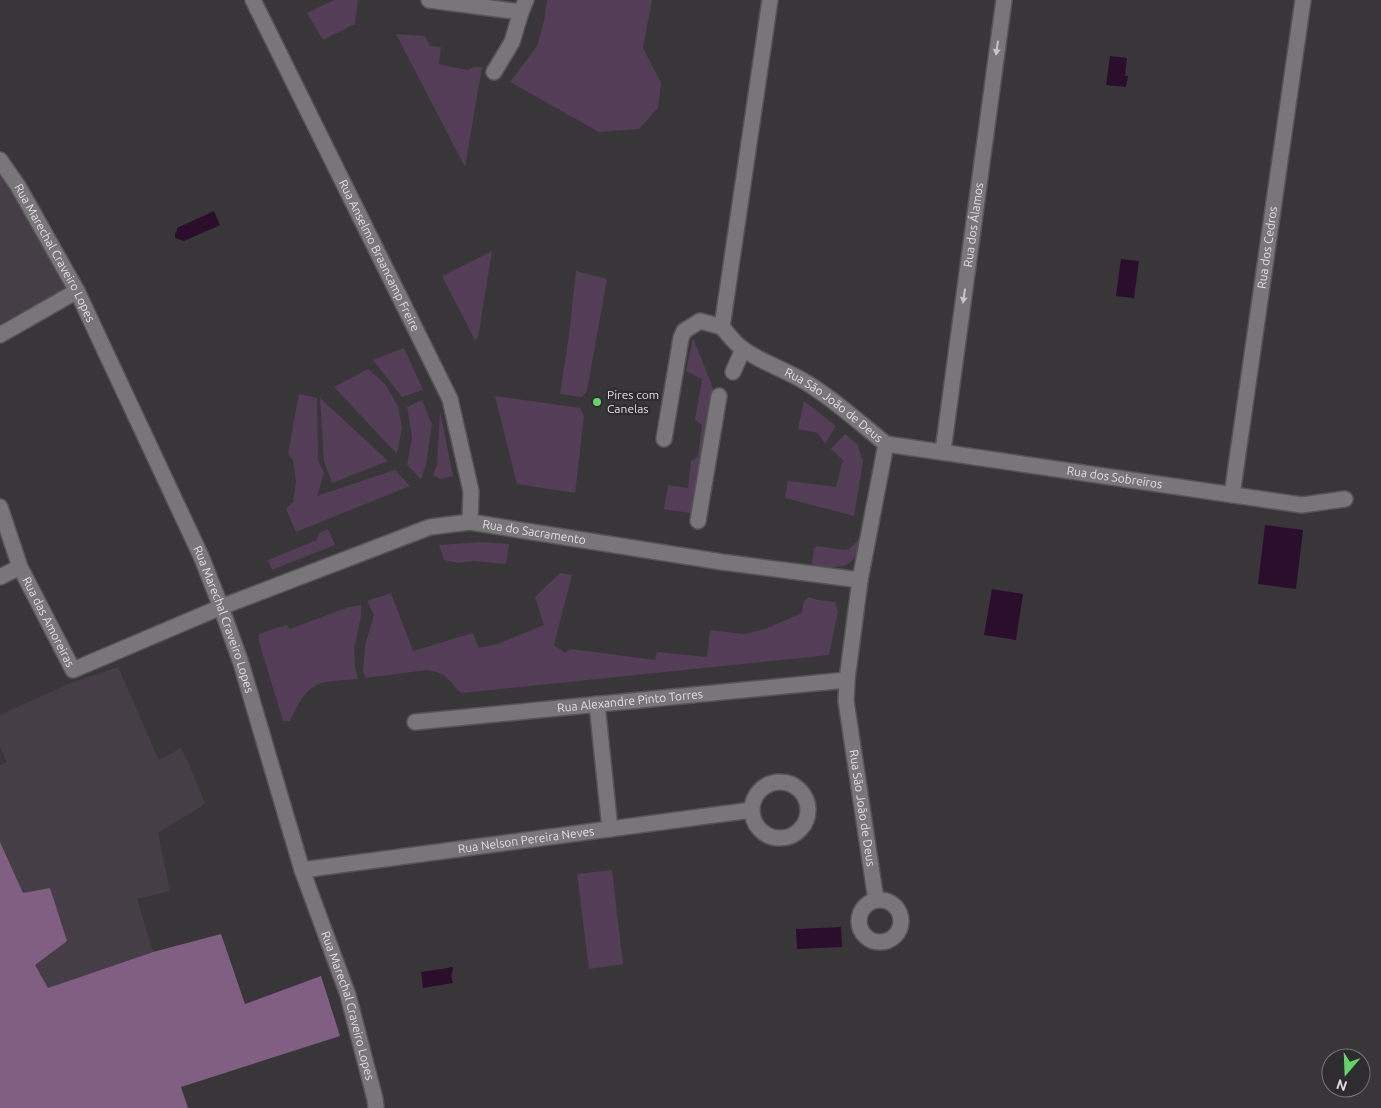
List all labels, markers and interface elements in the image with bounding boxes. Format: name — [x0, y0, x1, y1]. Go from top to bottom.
one-way arrow — [993, 41, 1001, 57]
street label: Rua Anselmo Braancamp Freire — [337, 177, 423, 333]
street label: Rua Marechal Craveiro Lopes — [12, 181, 98, 324]
street label: Rua dos Álamos — [961, 182, 985, 268]
street label: Rua dos Cedros — [1255, 205, 1279, 290]
one-way arrow — [960, 288, 968, 304]
street label: Rua São João de Deus — [783, 365, 885, 445]
place label: Pires com Canelas — [607, 388, 659, 415]
marker: Pires com Canelas — [591, 396, 603, 408]
street label: Rua dos Sobreiros — [1066, 464, 1163, 490]
street label: Rua do Sacramento — [482, 517, 587, 546]
street label: Rua Marechal Craveiro Lopes — [191, 544, 256, 694]
street label: Rua das Amoreiras — [20, 574, 77, 669]
street label: Rua Alexandre Pinto Torres — [556, 687, 703, 714]
street label: Rua São João de Deus — [847, 749, 878, 867]
street label: Rua Nelson Pereira Neves — [457, 824, 595, 855]
street label: Rua Marechal Craveiro Lopes — [319, 929, 377, 1081]
north arrow — [1321, 1048, 1371, 1098]
text: N — [1334, 1076, 1349, 1095]

